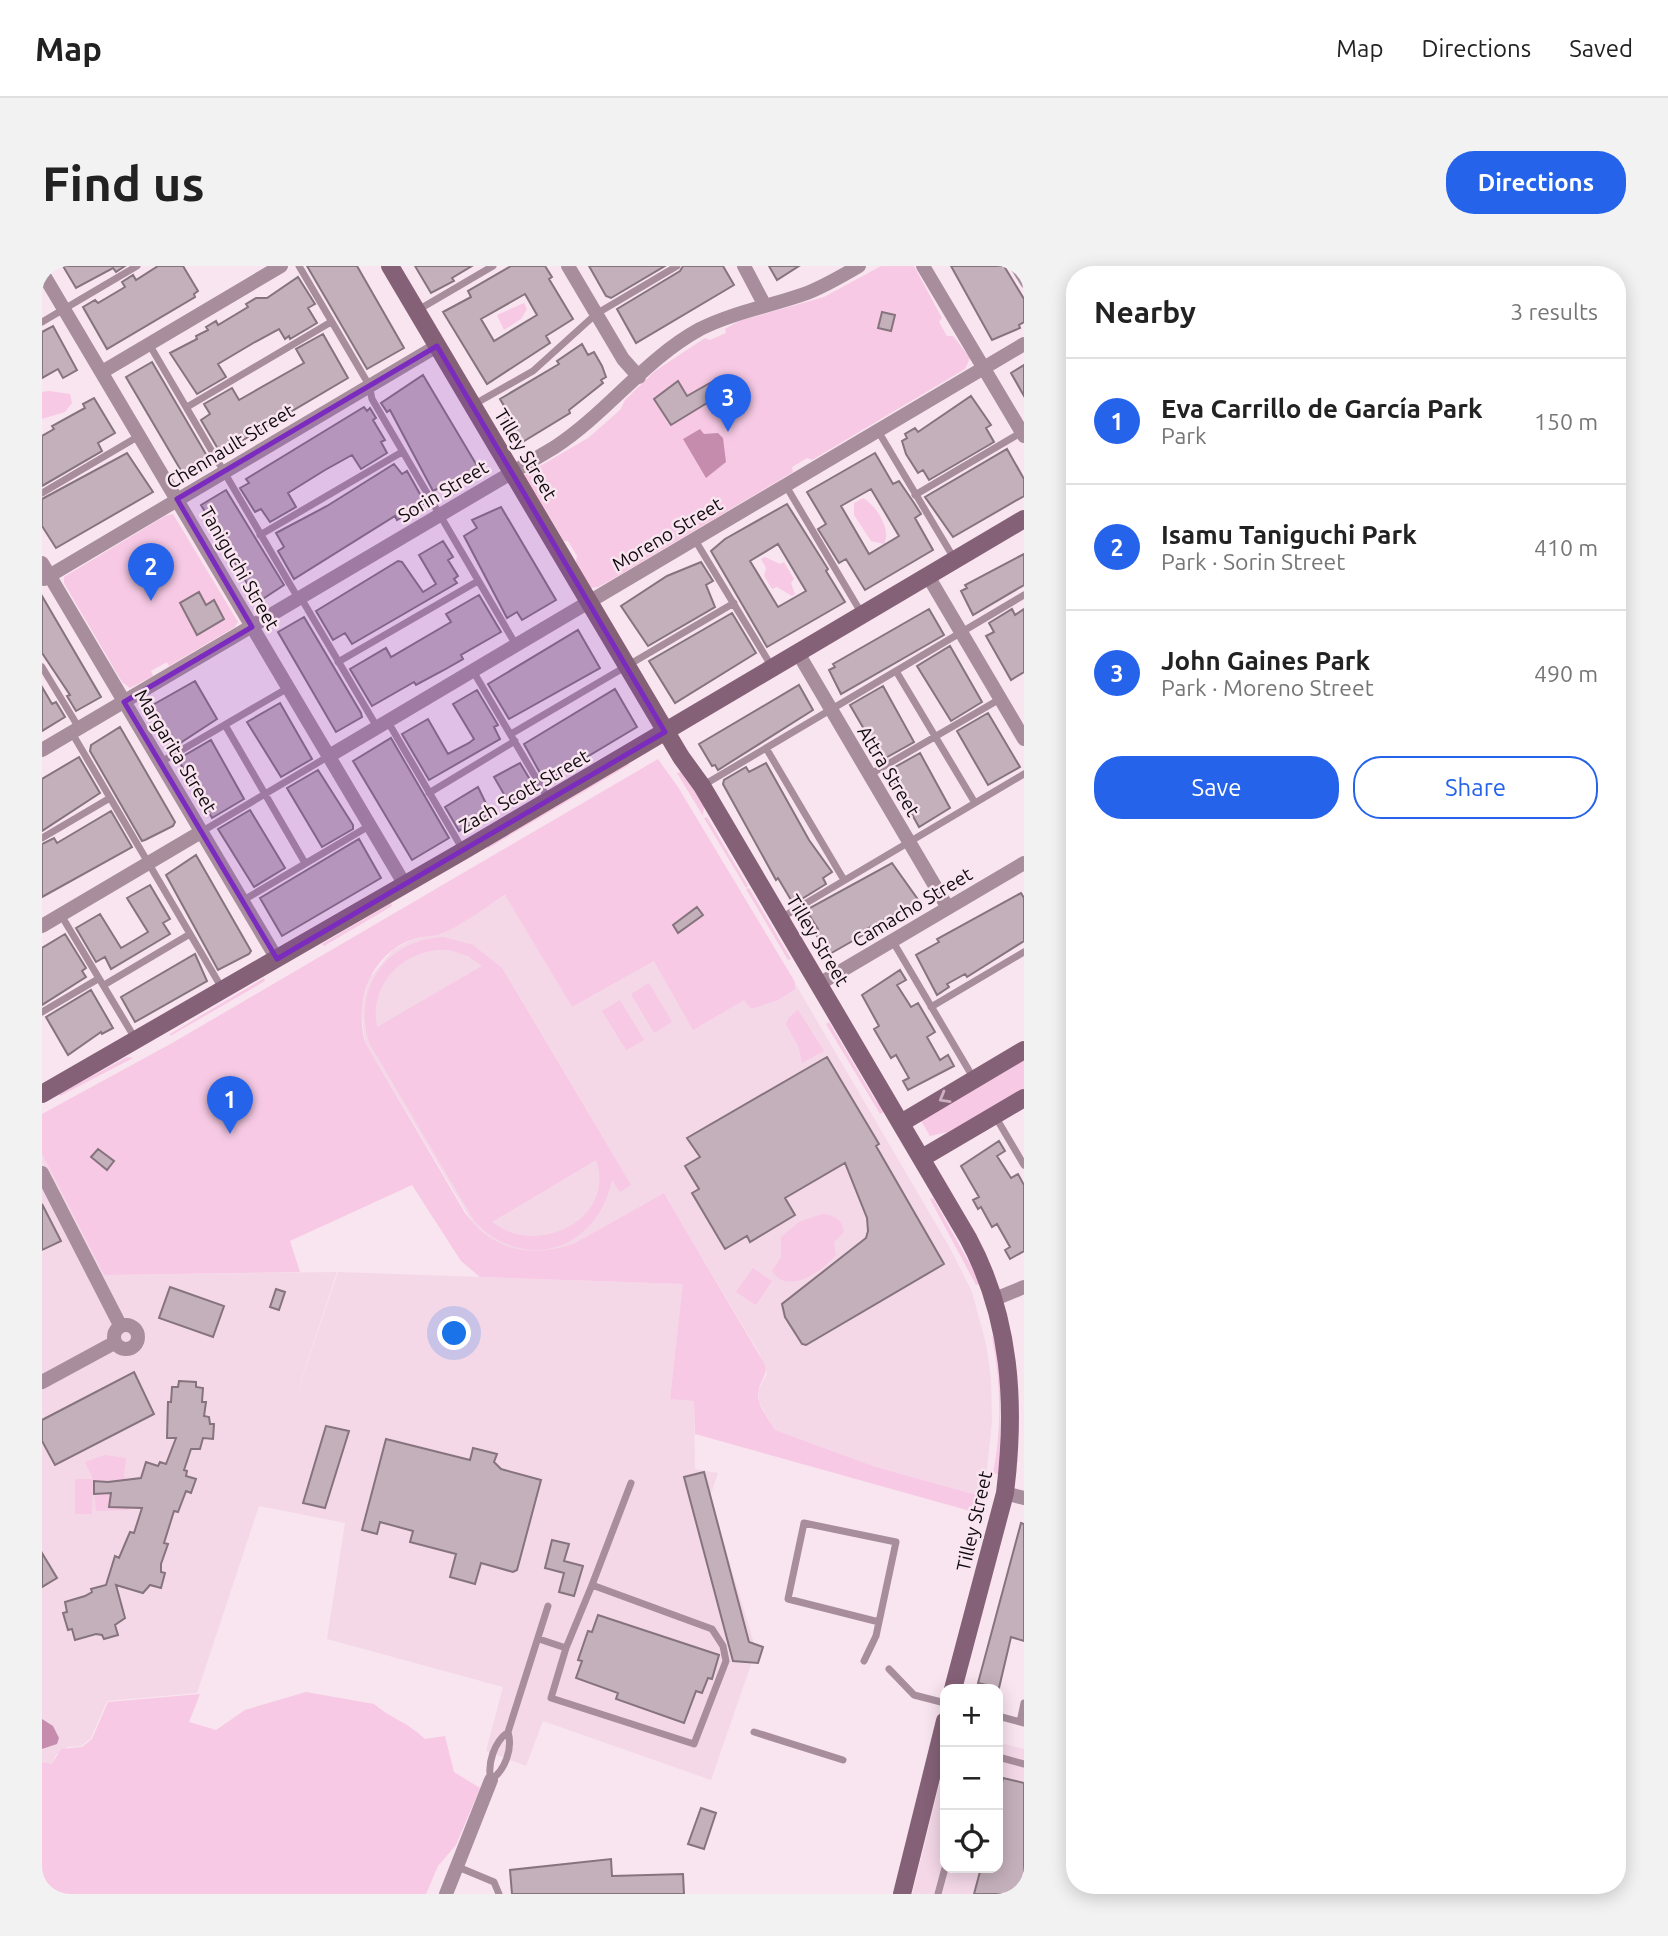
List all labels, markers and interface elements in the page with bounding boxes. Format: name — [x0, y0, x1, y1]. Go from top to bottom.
text: Map — [35, 30, 102, 67]
text: Map — [1336, 35, 1383, 62]
text: Directions — [1421, 35, 1531, 62]
text: Saved — [1569, 35, 1633, 62]
button: Directions — [1446, 151, 1626, 214]
text: Find us — [42, 155, 205, 210]
text: Nearby — [1094, 295, 1196, 329]
text: 3 results — [1510, 299, 1598, 324]
pin: 3 — [705, 374, 751, 432]
text: Eva Carrillo de García Park — [1161, 394, 1482, 423]
street label: Chennault Street — [162, 399, 298, 493]
street label: Tilley Street — [490, 404, 562, 504]
text: 1 — [1111, 409, 1123, 434]
text: 150 m — [1534, 409, 1598, 434]
text: Park — [1161, 423, 1207, 448]
street label: Sorin Street — [394, 455, 492, 526]
street label: Moreno Street — [608, 492, 727, 576]
street label: Taniguchi Street — [196, 503, 284, 634]
text: Isamu Taniguchi Park — [1161, 520, 1417, 549]
text: 2 — [1111, 535, 1123, 560]
text: 410 m — [1534, 535, 1598, 560]
pin: 2 — [128, 543, 174, 601]
text: Park · Sorin Street — [1161, 549, 1345, 574]
text: John Gaines Park — [1161, 646, 1370, 675]
text: 3 — [1111, 661, 1123, 686]
text: 490 m — [1534, 661, 1598, 686]
text: Park · Moreno Street — [1161, 675, 1374, 700]
street label: Margarita Street — [130, 685, 222, 817]
street label: Attra Street — [853, 722, 925, 821]
street label: Zach Scott Street — [455, 745, 594, 837]
button: Save — [1094, 756, 1339, 819]
button: Share — [1353, 756, 1598, 819]
street label: Camacho Street — [848, 862, 976, 951]
street label: Tilley Street — [782, 890, 854, 990]
pin: 1 — [207, 1076, 253, 1134]
one-way arrow — [939, 1089, 952, 1102]
your location — [437, 1316, 471, 1350]
street label: Tilley Street — [952, 1468, 996, 1573]
map controls — [940, 1684, 1003, 1873]
button: + — [940, 1684, 1003, 1747]
button: − — [940, 1747, 1003, 1810]
button: locate — [940, 1810, 1003, 1873]

